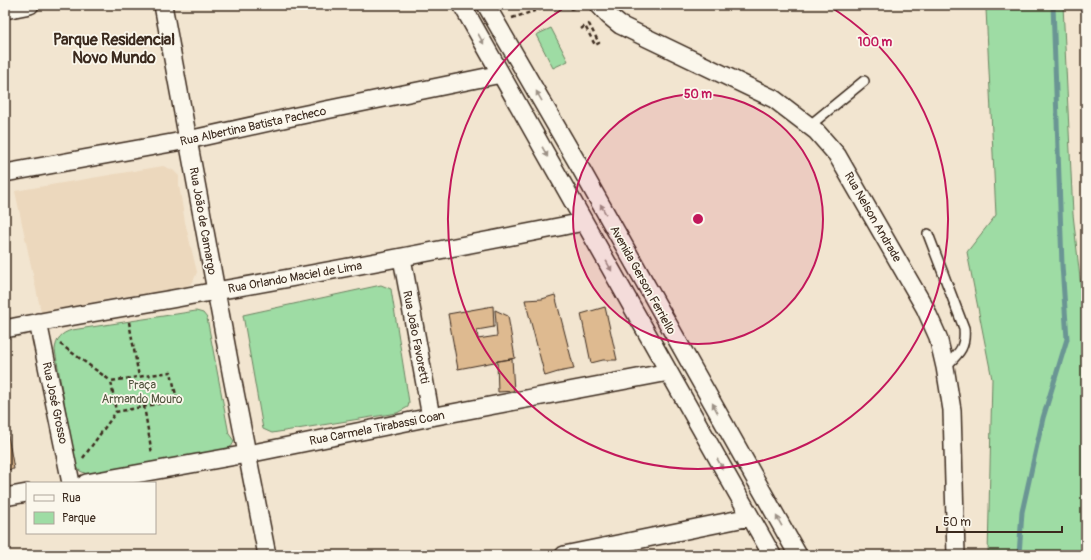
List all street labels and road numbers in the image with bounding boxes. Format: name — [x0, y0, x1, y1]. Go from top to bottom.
street label: Rua Albertina Batista Pacheco — [179, 104, 328, 149]
street label: Rua João de Camargo — [186, 166, 219, 277]
street label: Rua Nelson Andrade — [841, 170, 904, 265]
street label: Avenida Gerson Ferriello — [606, 223, 679, 338]
street label: Rua Orlando Maciel de Lima — [227, 258, 364, 297]
street label: Rua João Favoretti — [399, 289, 432, 385]
street label: Rua José Grosso — [39, 361, 71, 446]
street label: Rua Carmela Tirabassi Coan — [308, 408, 446, 449]

